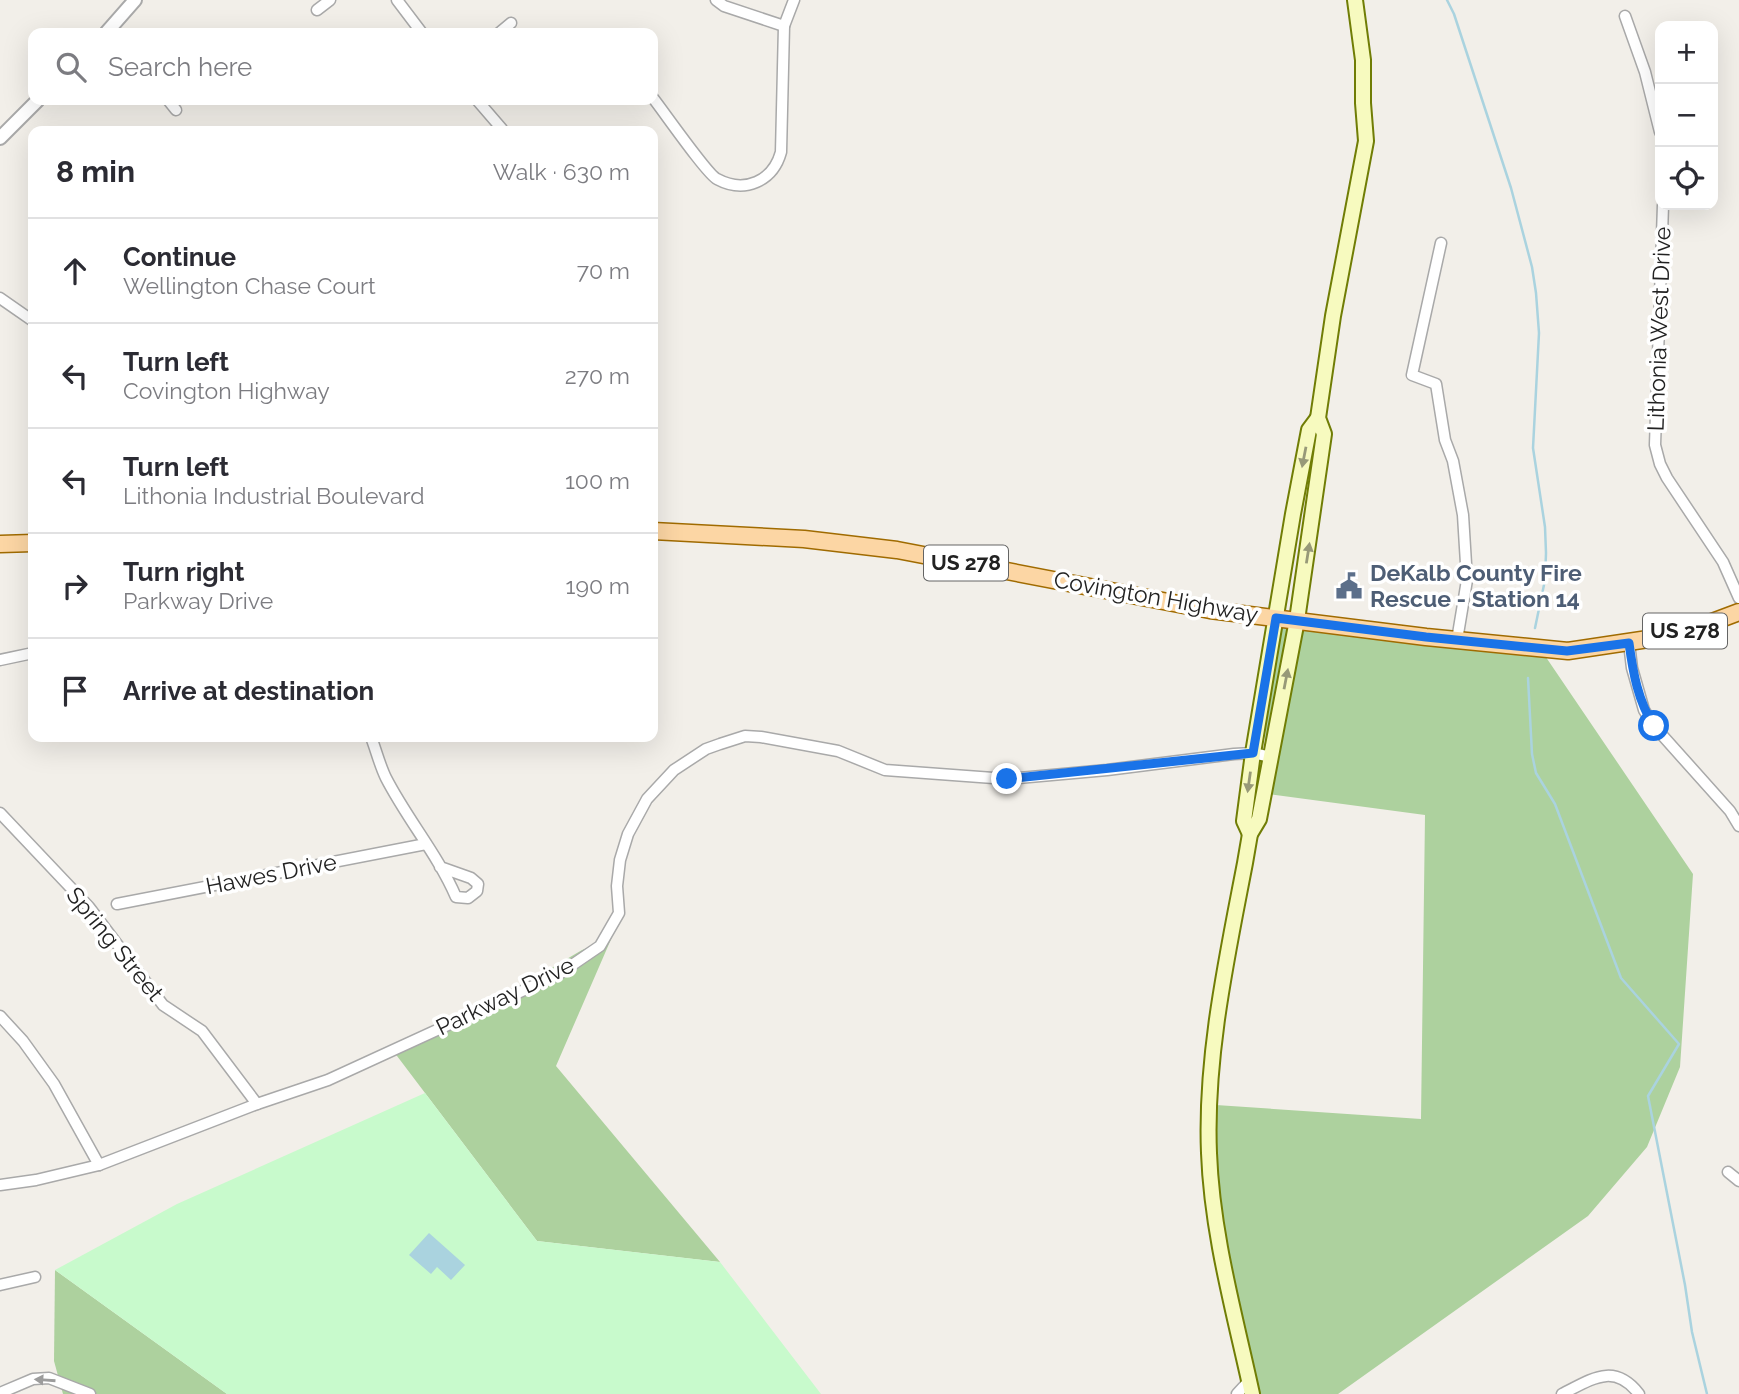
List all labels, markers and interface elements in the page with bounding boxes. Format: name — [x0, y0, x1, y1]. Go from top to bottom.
map controls — [1655, 21, 1718, 210]
button: + — [1655, 21, 1718, 84]
search box — [28, 28, 658, 105]
icon: search — [52, 48, 90, 86]
text: Search here — [108, 52, 252, 82]
button: − — [1655, 84, 1718, 147]
button: locate — [1655, 147, 1718, 210]
text: 8 min — [56, 154, 135, 189]
text: Walk · 630 m — [493, 158, 630, 185]
street label: Lithonia West Drive — [1641, 226, 1676, 432]
text: Continue — [123, 242, 236, 272]
icon: ahead — [56, 252, 94, 290]
text: 70 m — [577, 257, 630, 284]
text: Wellington Chase Court — [123, 272, 376, 299]
text: Turn left — [123, 347, 229, 377]
icon: left — [56, 357, 94, 395]
text: 270 m — [565, 362, 630, 389]
text: Covington Highway — [123, 377, 330, 404]
one-way arrow — [1298, 446, 1309, 468]
text: Turn left — [123, 452, 229, 482]
icon: left — [56, 462, 94, 500]
text: 100 m — [565, 467, 630, 494]
text: Lithonia Industrial Boulevard — [123, 482, 425, 509]
one-way arrow — [1303, 542, 1314, 564]
road number: US 278 — [924, 546, 1008, 580]
text: Turn right — [123, 557, 244, 587]
place label: DeKalb County Fire Rescue - Station 14 — [1370, 559, 1582, 612]
street label: Covington Highway — [1052, 565, 1260, 628]
icon: right — [56, 567, 94, 605]
public building icon: DeKalb County Fire Rescue - Station 14 — [1334, 571, 1364, 601]
text: 190 m — [566, 572, 630, 599]
text: Parkway Drive — [123, 587, 273, 614]
road number: US 278 — [1643, 614, 1727, 648]
one-way arrow — [1281, 668, 1292, 690]
icon: arrive — [56, 672, 94, 710]
text: Arrive at destination — [123, 676, 374, 706]
route start — [1638, 710, 1669, 741]
route end — [991, 763, 1022, 794]
one-way arrow — [1244, 771, 1255, 793]
street label: Hawes Drive — [203, 848, 339, 899]
street label: Spring Street — [61, 881, 170, 1006]
street label: Parkway Drive — [431, 951, 578, 1041]
one-way arrow — [34, 1374, 56, 1385]

